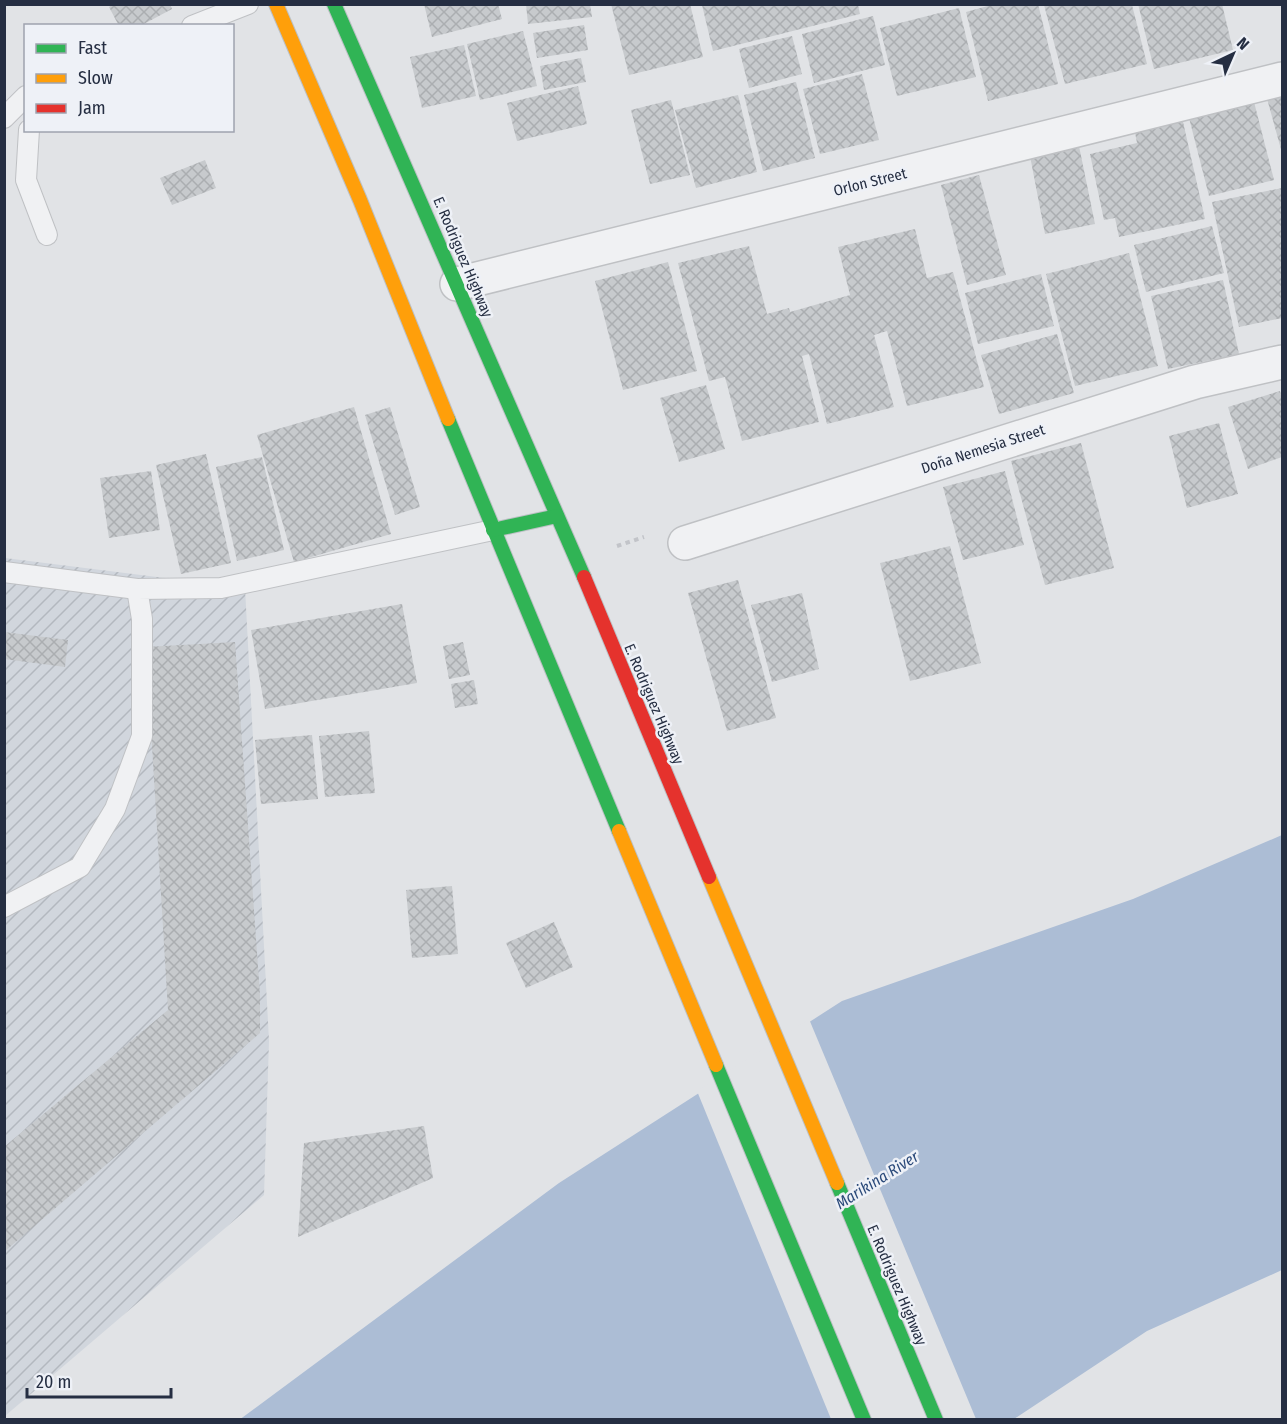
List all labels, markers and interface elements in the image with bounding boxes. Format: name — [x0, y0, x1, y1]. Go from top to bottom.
legend — [24, 24, 234, 132]
north arrow — [1203, 24, 1263, 84]
text: N — [1233, 33, 1253, 54]
text: Fast — [78, 37, 107, 59]
text: Slow — [78, 67, 113, 89]
text: Jam — [78, 97, 106, 119]
street label: Orlon Street — [832, 164, 909, 200]
street label: E. Rodriguez Highway — [429, 194, 497, 320]
street label: Doña Nemesia Street — [919, 421, 1047, 477]
street label: E. Rodriguez Highway — [620, 641, 688, 767]
water label: Marikina River — [832, 1147, 922, 1213]
street label: E. Rodriguez Highway — [863, 1222, 931, 1348]
scale bar — [27, 1361, 171, 1399]
text: 20 m — [36, 1371, 71, 1393]

